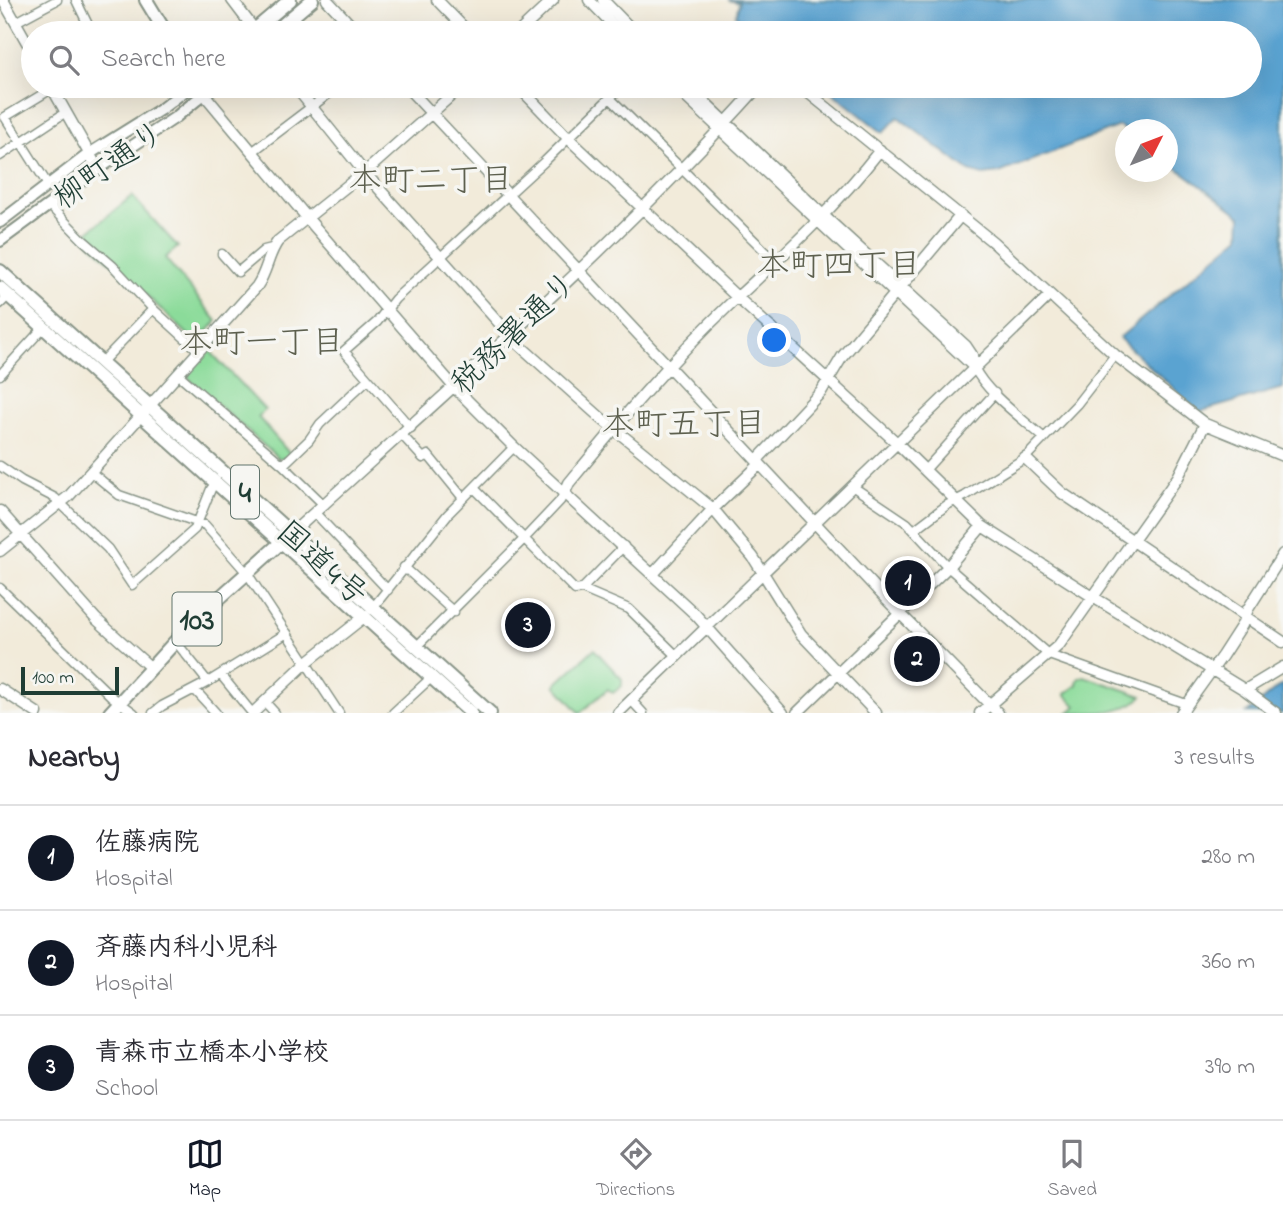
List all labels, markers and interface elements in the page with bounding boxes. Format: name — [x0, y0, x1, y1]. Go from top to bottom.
search box — [21, 21, 1262, 98]
icon: search — [45, 41, 83, 79]
text: Search here — [101, 41, 226, 79]
street label: 柳町通り — [44, 111, 176, 223]
north arrow — [1115, 119, 1178, 182]
district label: 本町二丁目 — [349, 158, 514, 206]
district label: 本町四丁目 — [757, 243, 922, 291]
street label: 税務署通り — [442, 262, 589, 407]
district label: 本町一丁目 — [180, 320, 345, 368]
your location — [757, 323, 791, 357]
district label: 本町五丁目 — [602, 402, 767, 450]
road number: 4 — [231, 466, 259, 519]
street label: 国道4号 — [264, 511, 377, 619]
pin: 1 — [885, 557, 931, 609]
road number: 103 — [172, 592, 222, 646]
pin: 3 — [505, 599, 551, 651]
pin: 2 — [894, 633, 940, 685]
scale bar — [21, 664, 119, 696]
text: 100 m — [32, 665, 74, 692]
text: Nearby — [28, 737, 120, 781]
text: 3 results — [1174, 742, 1255, 775]
text: 佐藤病院 — [95, 825, 199, 863]
text: 1 — [47, 841, 55, 874]
text: 280 m — [1201, 841, 1255, 874]
text: Hospital — [95, 863, 173, 896]
text: 斉藤内科小児科 — [95, 930, 277, 968]
text: 2 — [45, 946, 57, 979]
text: 360 m — [1202, 946, 1255, 979]
text: Hospital — [95, 968, 173, 1001]
text: 青森市立橋本小学校 — [95, 1035, 329, 1073]
text: 3 — [46, 1051, 56, 1084]
text: 390 m — [1205, 1051, 1255, 1084]
text: School — [95, 1073, 158, 1106]
tab: Map — [186, 1135, 224, 1204]
tab: Directions — [596, 1135, 675, 1204]
tab: Saved — [1047, 1135, 1097, 1204]

